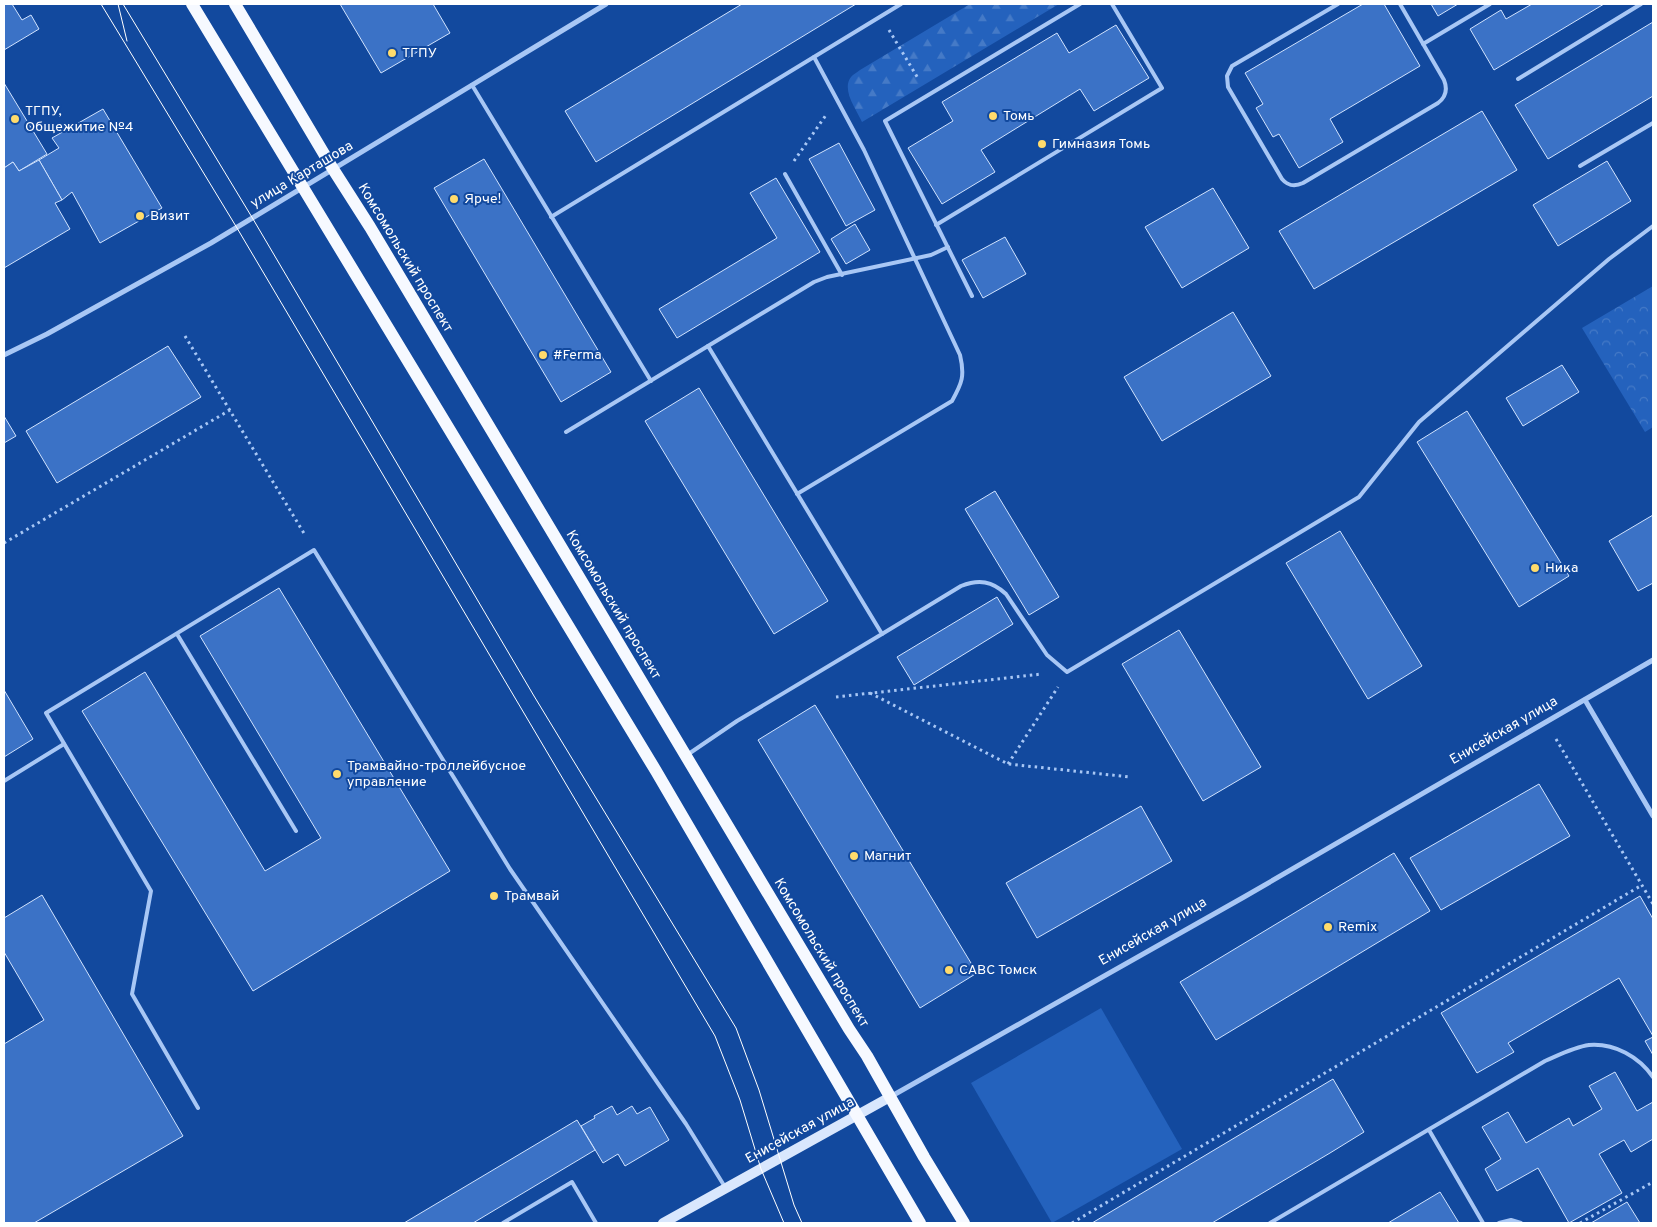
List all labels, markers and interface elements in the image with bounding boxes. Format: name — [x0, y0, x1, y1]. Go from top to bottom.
place label: ТГПУ — [402, 45, 437, 62]
marker: ТГПУ — [386, 47, 398, 59]
place label: ТГПУ, Общежитие №4 — [25, 103, 133, 136]
place label: Томь — [1003, 108, 1035, 125]
marker: Томь — [987, 110, 999, 122]
marker: ТГПУ, Общежитие №4 — [9, 113, 21, 125]
place label: Гимназия Томь — [1052, 136, 1150, 153]
street label: улица Карташова — [248, 138, 356, 212]
marker: Гимназия Томь — [1036, 138, 1048, 150]
street label: Комсомольский проспект — [354, 180, 456, 336]
place label: Ярче! — [464, 191, 501, 208]
marker: Ярче! — [448, 193, 460, 205]
place label: Визит — [150, 208, 190, 225]
marker: Визит — [134, 210, 146, 222]
place label: #Ferma — [553, 347, 602, 364]
marker: #Ferma — [537, 349, 549, 361]
street label: Комсомольский проспект — [562, 527, 664, 683]
place label: Ника — [1545, 560, 1578, 577]
marker: Ника — [1529, 562, 1541, 574]
street label: Енисейская улица — [1447, 693, 1561, 769]
place label: Трамвайно-троллейбусное управление — [347, 758, 526, 791]
marker: Трамвайно-троллейбусное управление — [331, 768, 343, 780]
place label: Магнит — [864, 848, 911, 865]
marker: Магнит — [848, 850, 860, 862]
street label: Комсомольский проспект — [770, 875, 872, 1031]
place label: Трамвай — [504, 888, 560, 905]
marker: Трамвай — [488, 890, 500, 902]
street label: Енисейская улица — [1096, 894, 1210, 970]
place label: Remix — [1338, 919, 1377, 936]
marker: Remix — [1322, 921, 1334, 933]
place label: САВС Томск — [959, 962, 1037, 979]
marker: САВС Томск — [943, 964, 955, 976]
street label: Енисейская улица — [743, 1094, 857, 1168]

